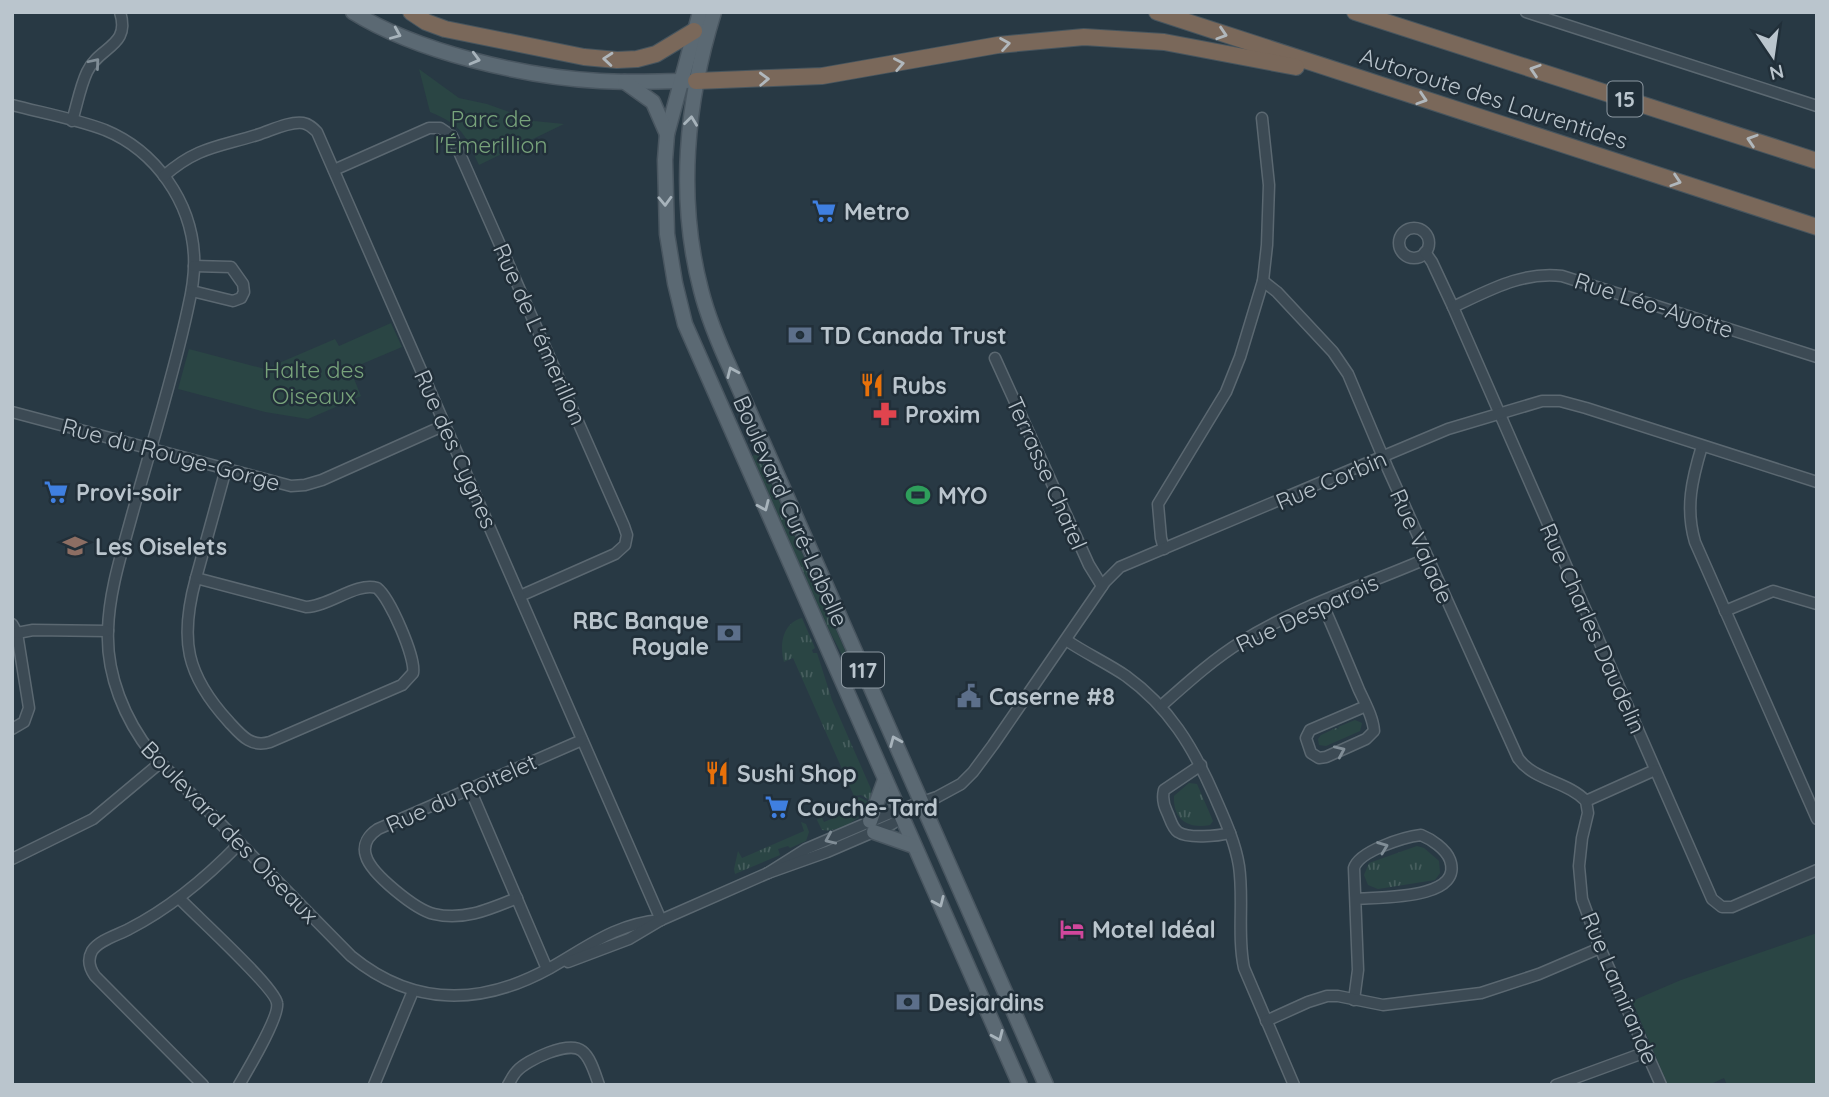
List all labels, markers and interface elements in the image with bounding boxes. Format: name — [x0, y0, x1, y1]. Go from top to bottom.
north arrow — [1738, 21, 1808, 91]
one-way arrow — [1215, 25, 1227, 40]
one-way arrow — [389, 26, 401, 40]
one-way arrow — [999, 37, 1011, 52]
street label: Autoroute des Laurentides — [1357, 41, 1631, 155]
one-way arrow — [469, 51, 481, 65]
one-way arrow — [602, 52, 613, 67]
one-way arrow — [893, 57, 905, 72]
one-way arrow — [87, 58, 99, 71]
text: N — [1767, 59, 1786, 86]
one-way arrow — [1530, 64, 1542, 79]
one-way arrow — [759, 71, 770, 87]
road number: 15 — [1608, 82, 1642, 116]
one-way arrow — [1415, 91, 1427, 105]
park label: Parc de l'Émerillion — [434, 104, 548, 159]
one-way arrow — [683, 115, 698, 126]
one-way arrow — [1746, 134, 1758, 148]
one-way arrow — [1669, 173, 1682, 187]
one-way arrow — [657, 196, 672, 207]
supermarket icon: Metro — [810, 197, 838, 225]
place label: Metro — [844, 197, 910, 226]
street label: Rue de L'émerillon — [487, 239, 593, 429]
street label: Rue Léo-Ayotte — [1571, 266, 1737, 344]
bank icon: TD Canada Trust — [786, 321, 814, 349]
place label: TD Canada Trust — [820, 321, 1007, 350]
park label: Halte des Oiseaux — [264, 355, 364, 410]
street label: Rue des Cygnes — [408, 365, 504, 533]
one-way arrow — [726, 367, 740, 379]
restaurant icon: Rubs — [858, 371, 886, 399]
place label: Rubs — [892, 371, 947, 400]
street label: Boulevard Curé-Labelle — [727, 391, 855, 631]
street label: Terrasse Chatel — [1000, 392, 1094, 554]
pharmacy icon: Proxim — [871, 400, 899, 428]
place label: Proxim — [905, 400, 981, 429]
street label: Rue du Rouge-Gorge — [59, 411, 283, 497]
street label: Rue Corbin — [1271, 444, 1391, 516]
supermarket icon: Provi-soir — [42, 478, 70, 506]
place label: Provi-soir — [76, 478, 182, 507]
sports icon: MYO — [904, 481, 932, 509]
place label: MYO — [938, 481, 987, 510]
street label: Rue Valade — [1384, 484, 1460, 608]
one-way arrow — [756, 499, 770, 511]
street label: Rue Charles Daudelin — [1534, 518, 1652, 738]
school or university icon: Les Oiselets — [61, 532, 89, 560]
place label: Les Oiselets — [95, 532, 227, 561]
street label: Rue Desparois — [1231, 567, 1383, 659]
place label: RBC Banque Royale — [573, 606, 709, 661]
bank icon: RBC Banque Royale — [715, 619, 743, 647]
road number: 117 — [842, 652, 884, 688]
public building icon: Caserne #8 — [955, 682, 983, 710]
place label: Caserne #8 — [989, 682, 1115, 711]
street label: Boulevard des Oiseaux — [135, 735, 325, 929]
one-way arrow — [889, 736, 903, 748]
one-way arrow — [1333, 745, 1345, 759]
street label: Rue du Roitelet — [381, 747, 541, 839]
restaurant icon: Sushi Shop — [703, 759, 731, 787]
place label: Sushi Shop — [737, 759, 857, 788]
supermarket icon: Couche-Tard — [763, 793, 791, 821]
place label: Couche-Tard — [797, 793, 938, 822]
one-way arrow — [824, 831, 837, 845]
one-way arrow — [1376, 842, 1388, 856]
one-way arrow — [931, 895, 945, 908]
street label: Rue Lamirande — [1575, 908, 1665, 1068]
hotel icon: Motel Idéal — [1058, 915, 1086, 943]
place label: Motel Idéal — [1092, 915, 1216, 944]
bank icon: Desjardins — [894, 988, 922, 1016]
place label: Desjardins — [928, 988, 1044, 1017]
one-way arrow — [990, 1029, 1004, 1042]

